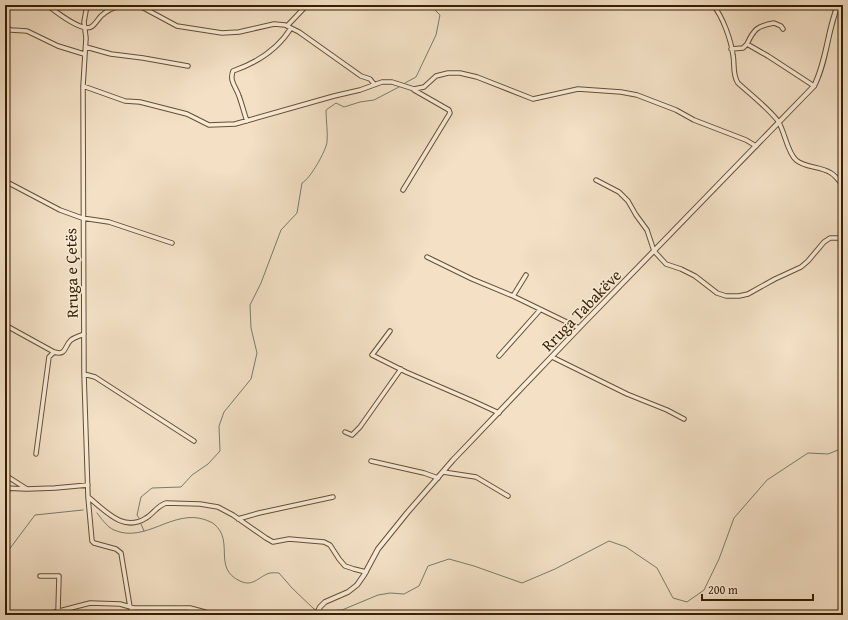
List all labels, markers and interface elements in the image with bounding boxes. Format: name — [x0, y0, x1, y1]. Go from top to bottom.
street label: Rruga e Çetës — [58, 228, 84, 318]
street label: Rruga Tabakëve — [536, 264, 626, 356]
scale bar — [702, 576, 813, 602]
text: 200 m — [708, 581, 738, 598]

